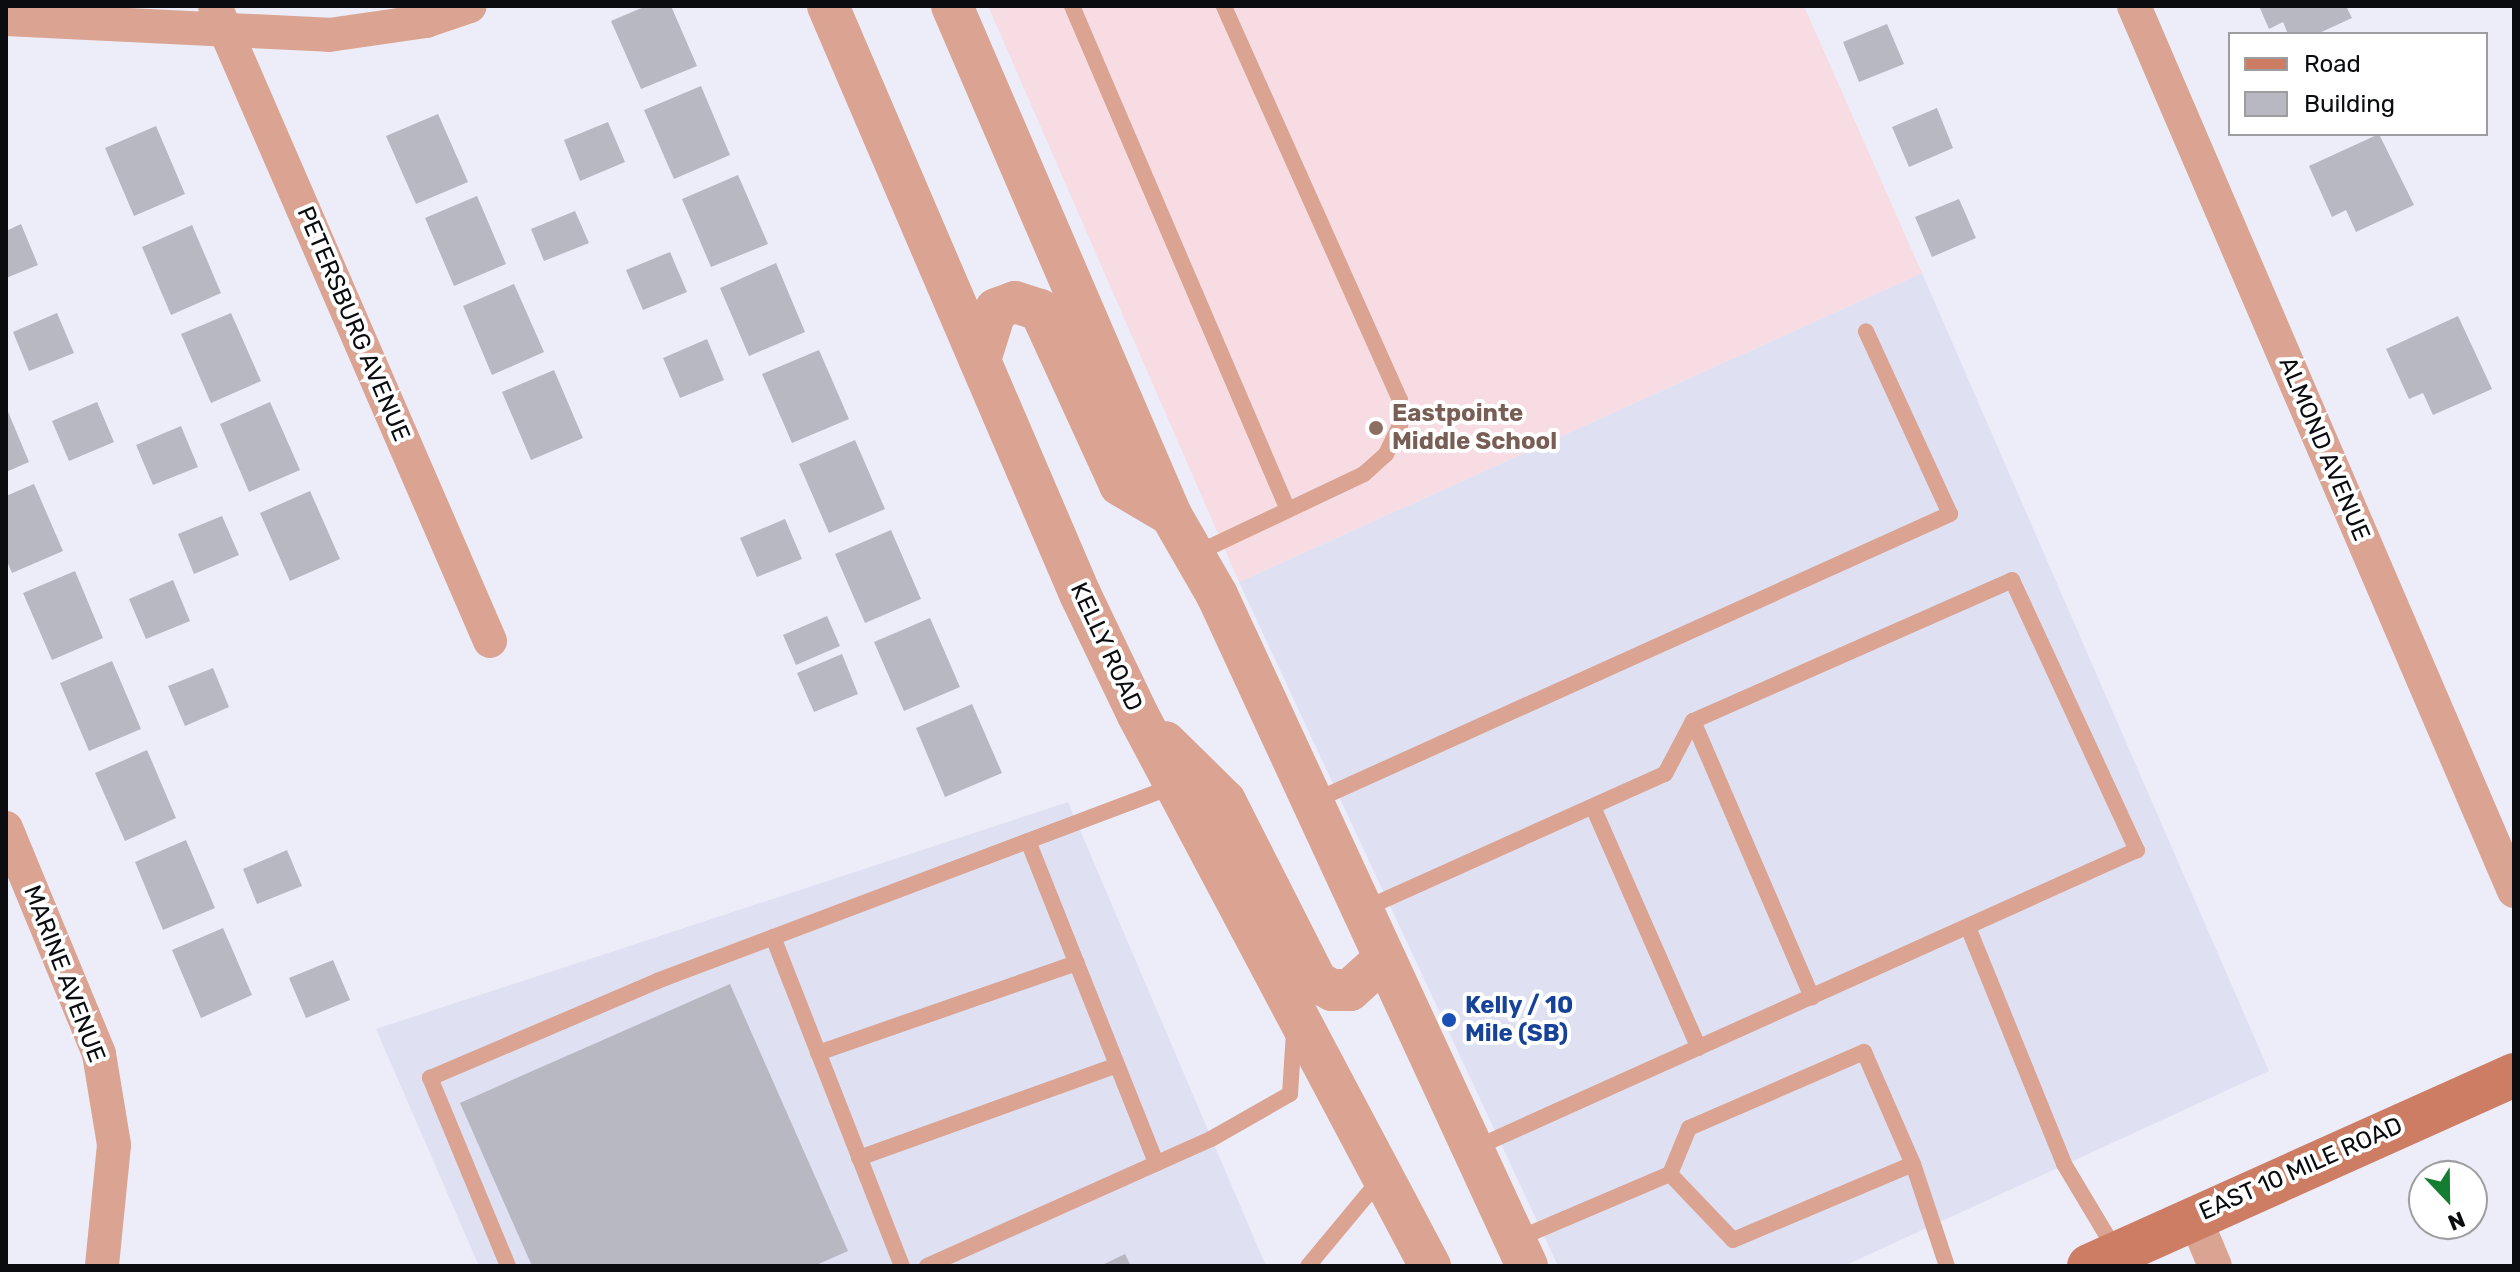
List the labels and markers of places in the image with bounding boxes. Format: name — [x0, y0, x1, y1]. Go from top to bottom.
place label: Eastpointe Middle School — [1392, 400, 1557, 456]
marker: Eastpointe Middle School — [1367, 419, 1385, 437]
place label: Kelly / 10 Mile (SB) — [1465, 992, 1574, 1048]
marker: Kelly / 10 Mile (SB) — [1440, 1011, 1458, 1029]

